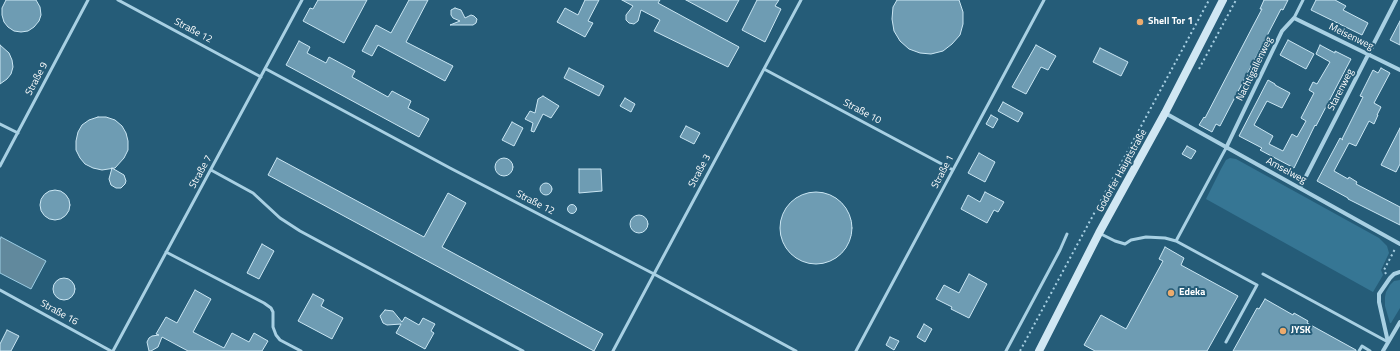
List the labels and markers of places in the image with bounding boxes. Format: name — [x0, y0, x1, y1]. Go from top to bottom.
place label: Shell Tor 1 — [1148, 16, 1193, 28]
marker: Shell Tor 1 — [1135, 17, 1145, 27]
place label: Edeka — [1179, 287, 1205, 299]
marker: Edeka — [1166, 288, 1176, 298]
place label: JYSK — [1291, 325, 1311, 337]
marker: JYSK — [1278, 326, 1288, 336]

